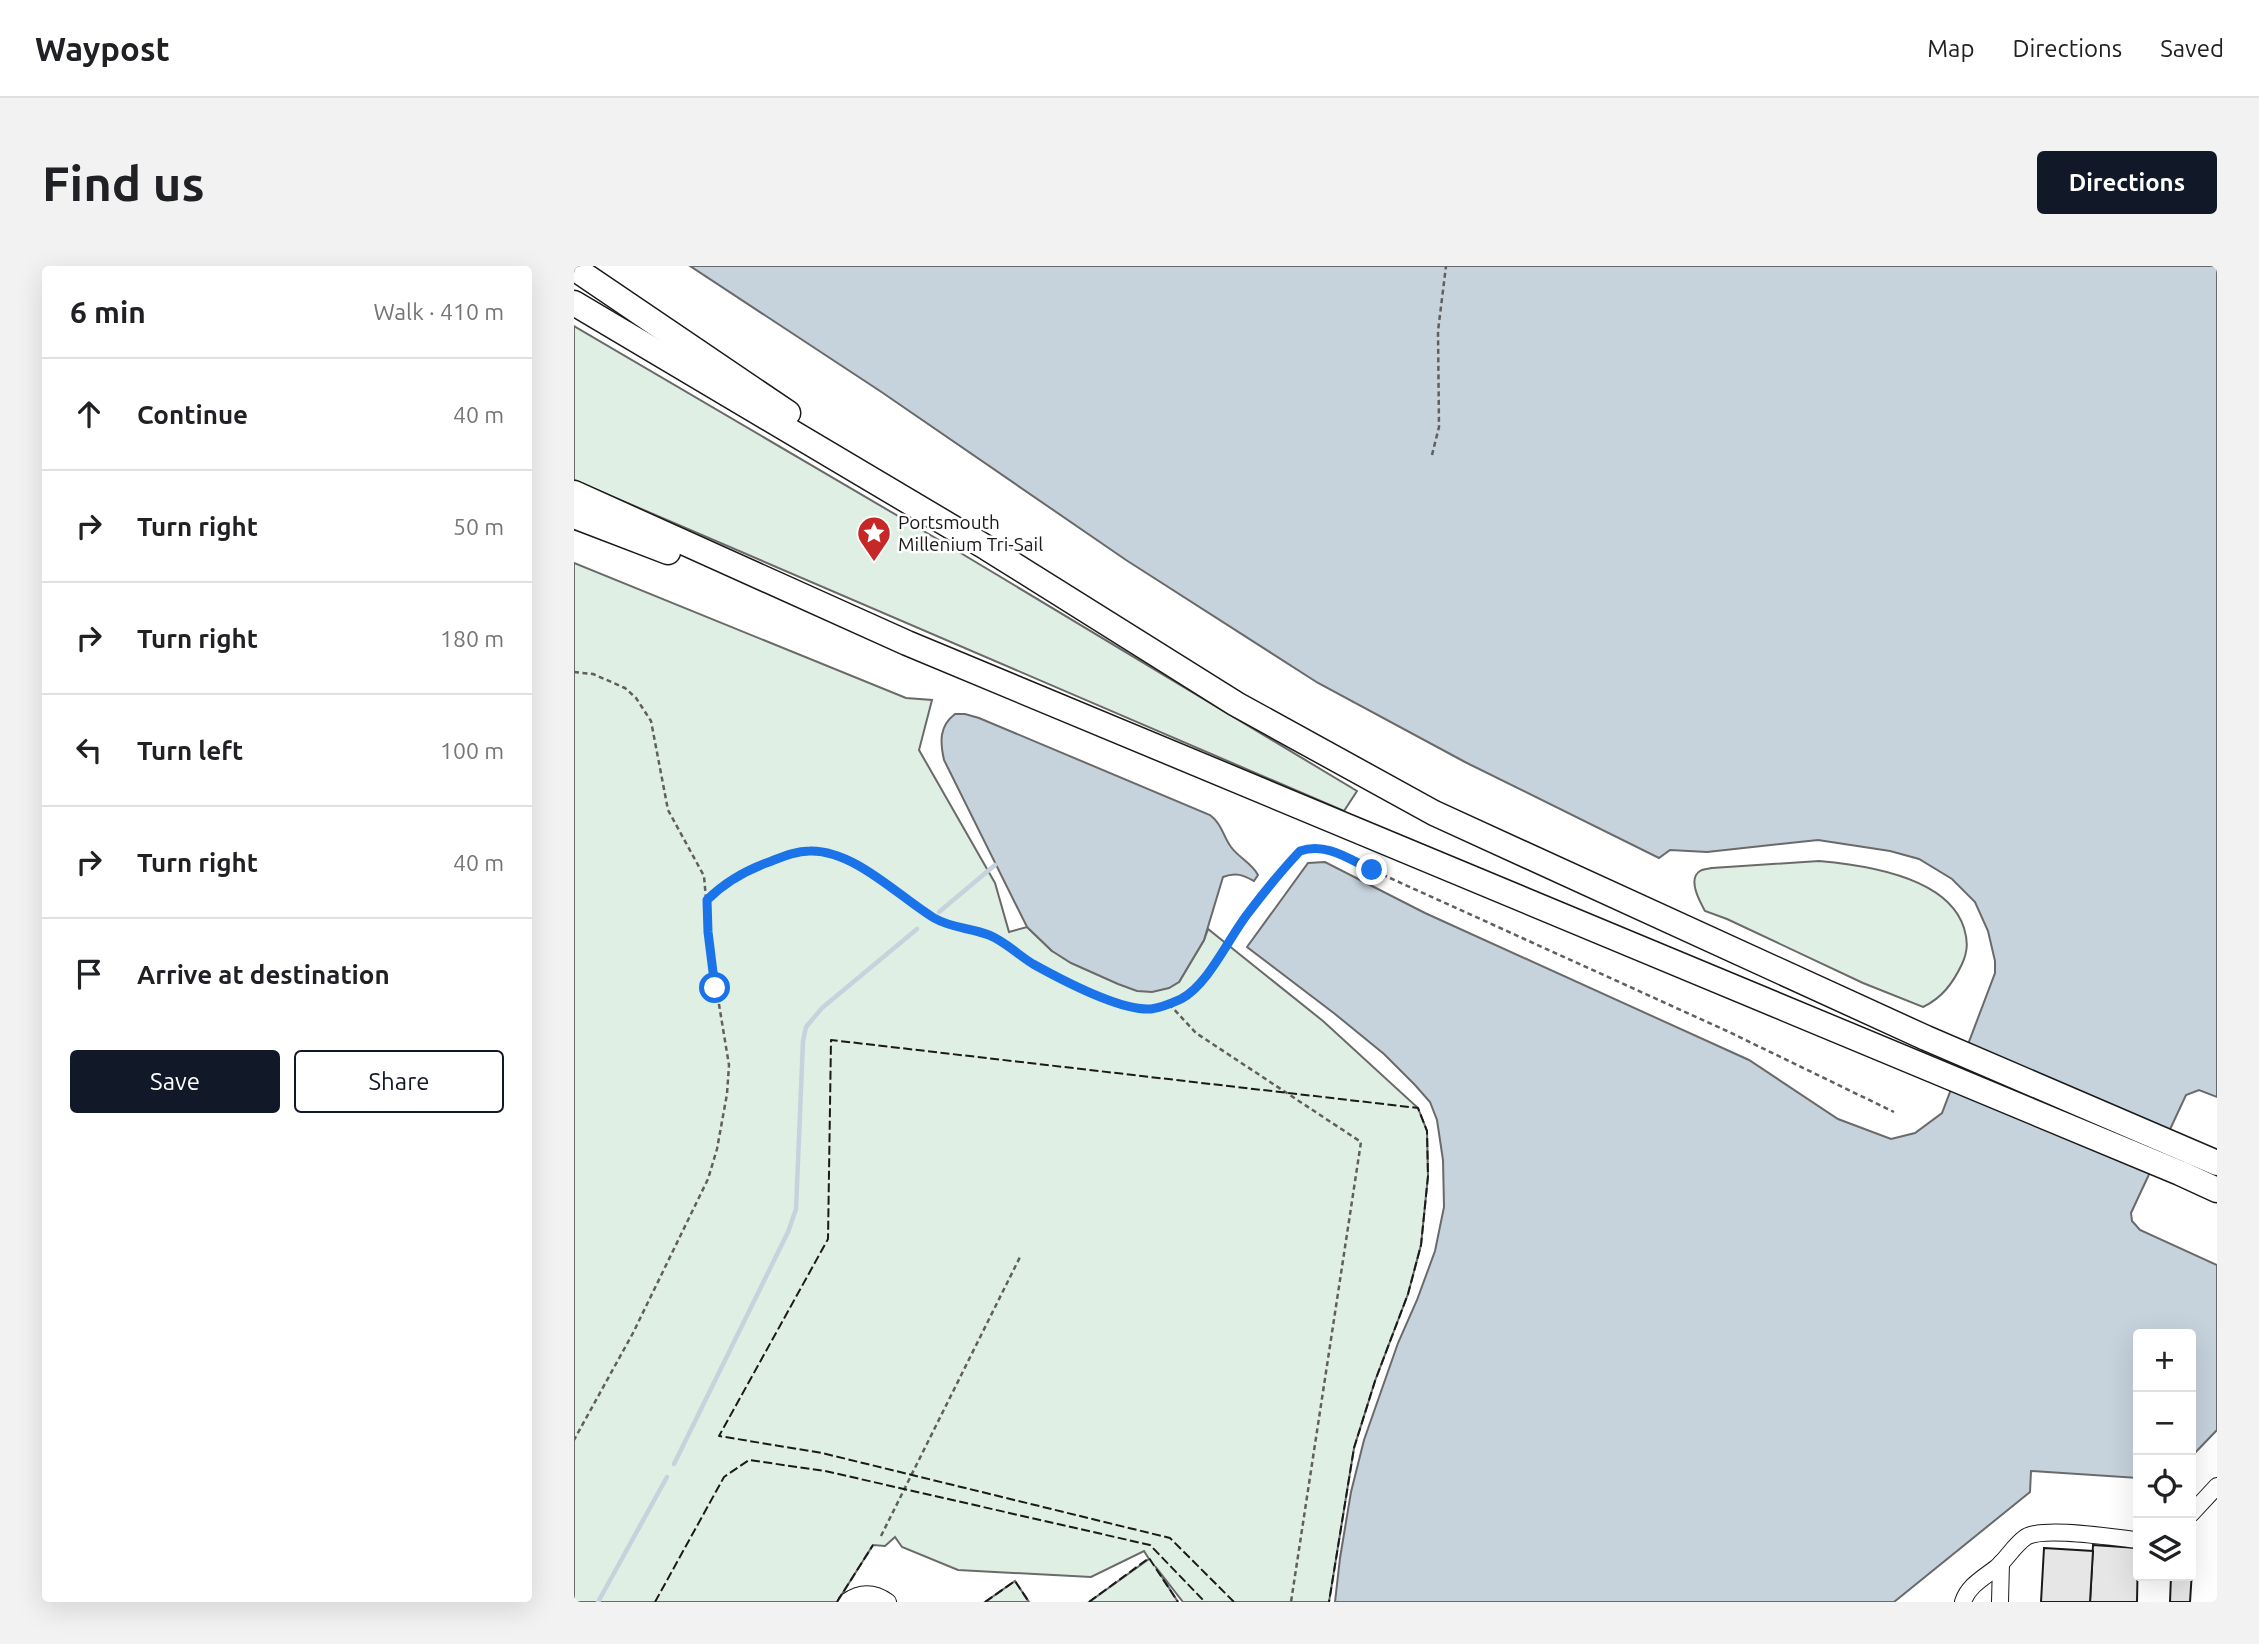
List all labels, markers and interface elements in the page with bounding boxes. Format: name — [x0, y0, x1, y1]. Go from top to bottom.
text: Waypost — [35, 30, 170, 67]
text: Map — [1927, 35, 1974, 62]
text: Directions — [2012, 35, 2122, 62]
text: Saved — [2160, 35, 2224, 62]
button: Directions — [2037, 151, 2217, 214]
text: Find us — [42, 155, 205, 210]
text: 6 min — [70, 295, 146, 329]
text: Walk · 410 m — [373, 299, 504, 324]
icon: ahead — [70, 395, 108, 433]
text: Continue — [137, 400, 248, 429]
text: 40 m — [453, 402, 504, 427]
icon: right — [70, 507, 108, 545]
place label: Portsmouth Millenium Tri-Sail — [898, 511, 1043, 555]
text: Turn right — [137, 512, 258, 541]
text: 50 m — [453, 514, 504, 539]
place icon: Portsmouth Millenium Tri-Sail — [855, 514, 893, 563]
icon: right — [70, 619, 108, 657]
text: Turn right — [137, 624, 258, 653]
text: 180 m — [440, 626, 504, 651]
icon: left — [70, 731, 108, 769]
text: Turn left — [137, 736, 243, 765]
text: 100 m — [440, 738, 504, 763]
icon: right — [70, 843, 108, 881]
text: Turn right — [137, 848, 258, 877]
text: 40 m — [453, 850, 504, 875]
route end — [1356, 854, 1387, 885]
icon: arrive — [70, 955, 108, 993]
text: Arrive at destination — [137, 960, 390, 989]
route start — [699, 972, 730, 1003]
button: Save — [70, 1050, 280, 1113]
button: Share — [294, 1050, 504, 1113]
map controls — [2133, 1329, 2196, 1581]
button: + — [2133, 1329, 2196, 1392]
button: − — [2133, 1392, 2196, 1455]
button: locate — [2133, 1455, 2196, 1518]
button: layers — [2133, 1518, 2196, 1581]

